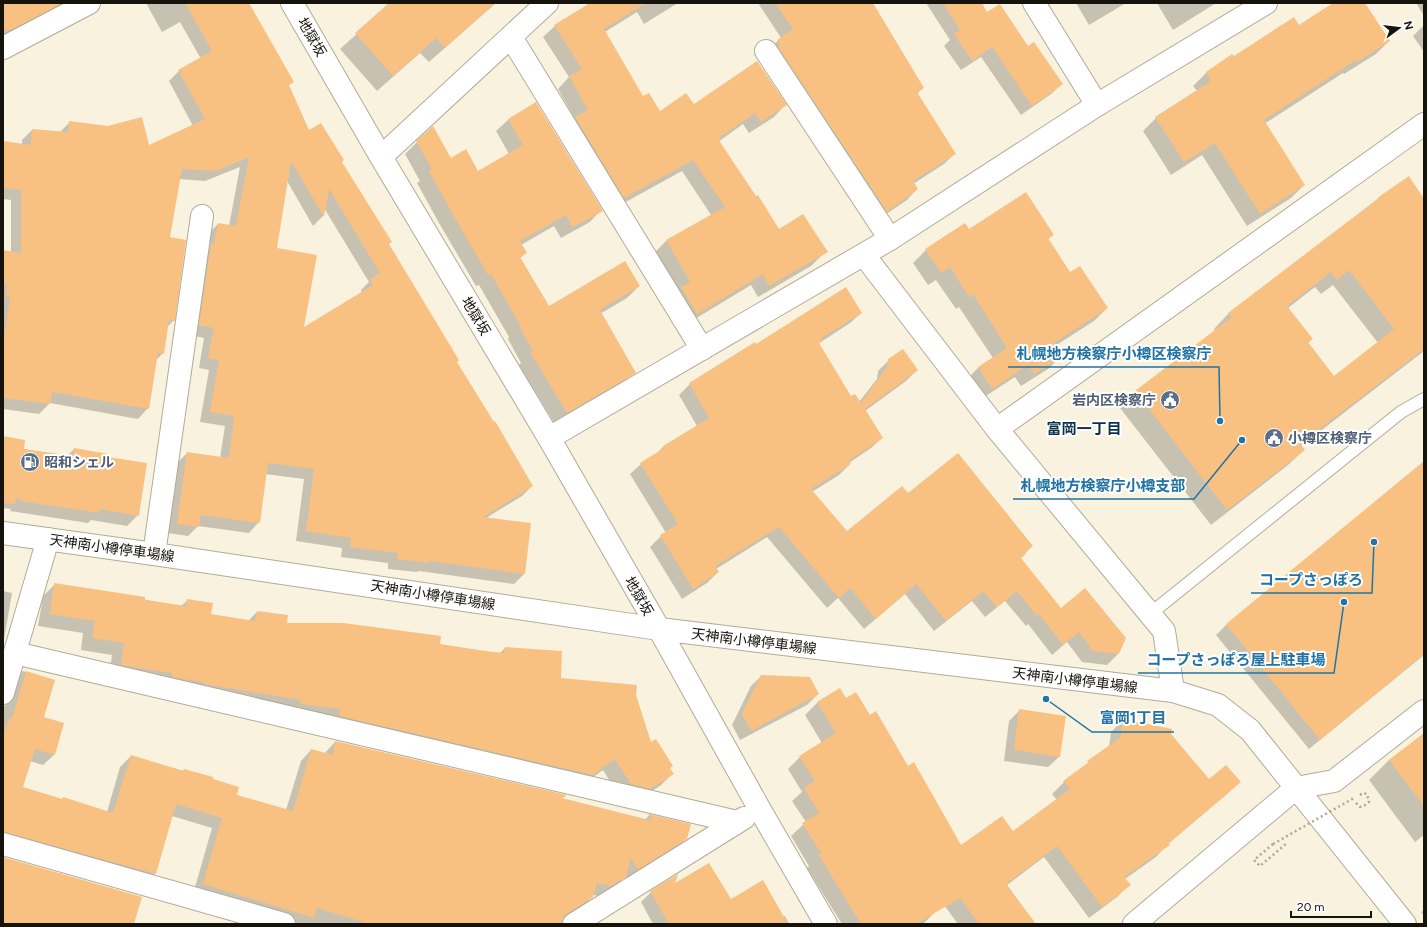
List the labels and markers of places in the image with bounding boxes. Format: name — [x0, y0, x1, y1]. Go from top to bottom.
callout: 札幌地方検察庁小樽区検察庁 — [1008, 340, 1219, 367]
public building icon: 岩内区検察庁 — [1159, 389, 1181, 411]
place label: 岩内区検察庁 — [1072, 392, 1156, 409]
public building icon: 小樽区検察庁 — [1263, 427, 1285, 449]
place label: 小樽区検察庁 — [1288, 430, 1372, 447]
fuel station icon: 昭和シェル — [19, 451, 41, 473]
place label: 昭和シェル — [44, 454, 114, 471]
callout: 札幌地方検察庁小樽支部 — [1013, 472, 1194, 499]
callout: コープさっぽろ — [1251, 566, 1372, 593]
callout: コープさっぽろ屋上駐車場 — [1138, 646, 1334, 673]
callout: 富岡1丁目 — [1092, 705, 1174, 732]

